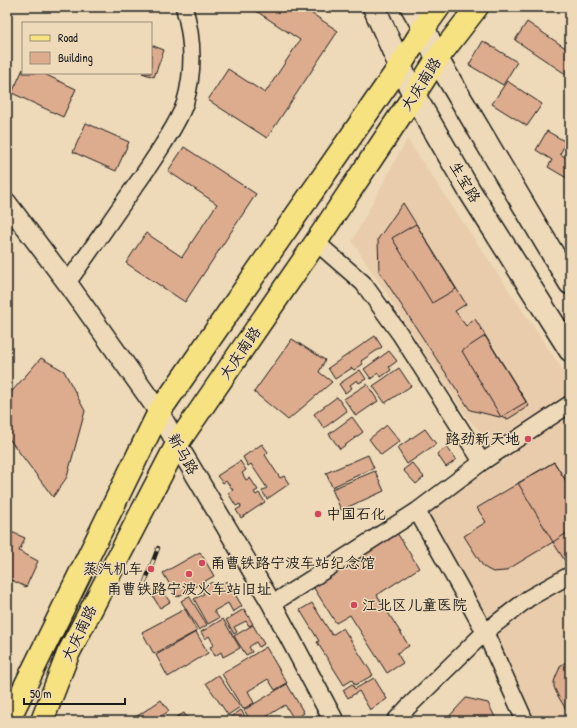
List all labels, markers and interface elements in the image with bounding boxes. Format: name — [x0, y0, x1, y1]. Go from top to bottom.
legend — [22, 22, 152, 74]
text: Road — [58, 29, 78, 46]
text: Building — [58, 49, 93, 66]
street label: 大庆南路 — [395, 53, 446, 115]
street label: 生宝路 — [445, 157, 486, 206]
street label: 大庆南路 — [214, 322, 265, 383]
place label: 路劲新天地 — [445, 428, 520, 449]
street label: 新马路 — [163, 429, 204, 478]
marker: 路劲新天地 — [523, 434, 533, 444]
place label: 中国石化 — [326, 503, 386, 524]
marker: 中国石化 — [313, 509, 323, 519]
place label: 甬曹铁路宁波车站纪念馆 — [210, 552, 375, 573]
place label: 蒸汽机车 — [83, 558, 143, 579]
marker: 甬曹铁路宁波车站纪念馆 — [197, 558, 207, 568]
marker: 蒸汽机车 — [146, 564, 156, 574]
marker: 甬曹铁路宁波火车站旧址 — [184, 569, 194, 579]
place label: 甬曹铁路宁波火车站旧址 — [106, 578, 272, 599]
place label: 江北区儿童医院 — [362, 594, 467, 615]
marker: 江北区儿童医院 — [349, 600, 359, 610]
street label: 大庆南路 — [56, 601, 101, 664]
scale bar — [24, 680, 125, 706]
text: 50 m — [30, 685, 51, 702]

